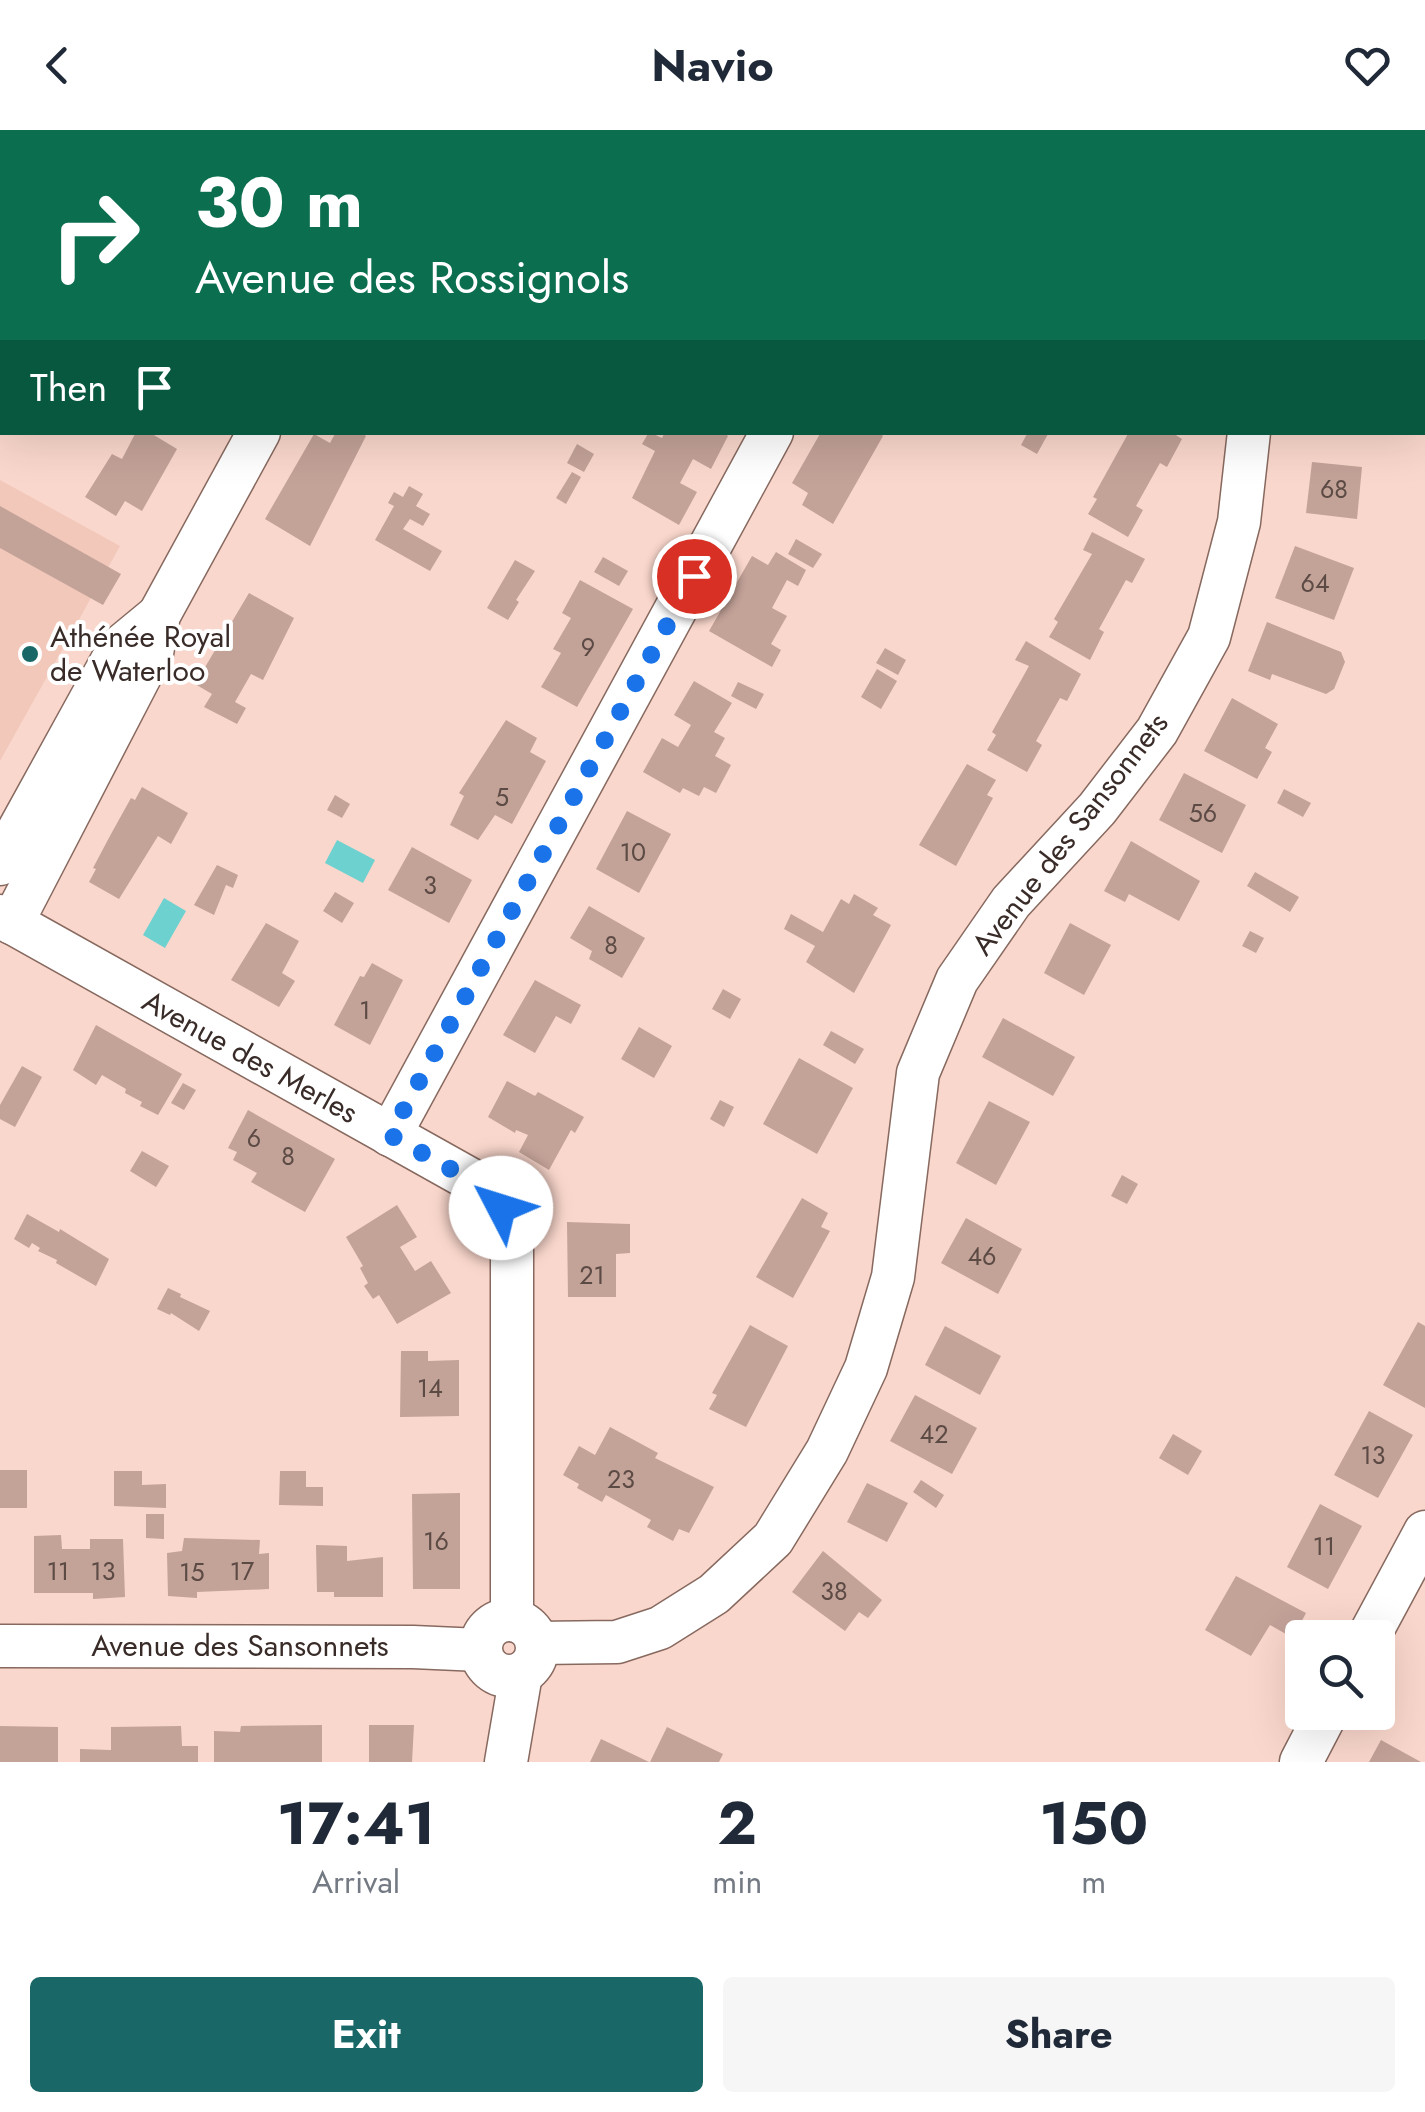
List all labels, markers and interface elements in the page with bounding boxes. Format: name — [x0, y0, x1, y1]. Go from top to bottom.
text: Navio — [651, 33, 774, 98]
icon: back — [30, 38, 85, 93]
icon: heart — [1340, 38, 1395, 93]
text: 30 m — [195, 152, 363, 253]
icon: right — [30, 170, 160, 300]
text: Avenue des Rossignols — [195, 245, 629, 310]
text: Then — [30, 360, 107, 415]
icon: arrive — [127, 360, 182, 415]
house number: 68 — [1320, 471, 1348, 507]
pin — [652, 534, 737, 619]
icon: arrive — [667, 549, 722, 604]
house number: 64 — [1301, 565, 1329, 601]
place label: Athénée Royal de Waterloo — [50, 615, 231, 692]
house number: 9 — [581, 629, 595, 665]
marker: Athénée Royal de Waterloo — [19, 643, 41, 665]
street label: Avenue des Sansonnets — [961, 703, 1178, 964]
house number: 5 — [495, 779, 509, 815]
house number: 56 — [1189, 795, 1217, 831]
house number: 10 — [620, 834, 646, 870]
house number: 3 — [423, 867, 437, 903]
house number: 8 — [604, 927, 618, 963]
street label: Avenue des Merles — [135, 979, 366, 1134]
house number: 1 — [359, 992, 371, 1028]
house number: 6 — [247, 1120, 261, 1156]
house number: 8 — [281, 1138, 295, 1174]
position arrow — [449, 1156, 553, 1260]
house number: 46 — [968, 1238, 996, 1274]
house number: 21 — [579, 1257, 605, 1293]
house number: 14 — [417, 1370, 443, 1406]
house number: 42 — [920, 1416, 948, 1452]
house number: 13 — [1361, 1437, 1385, 1473]
house number: 23 — [607, 1461, 635, 1497]
house number: 16 — [423, 1523, 449, 1559]
house number: 11 — [1313, 1528, 1335, 1564]
house number: 11 — [47, 1553, 69, 1589]
house number: 13 — [91, 1553, 115, 1589]
house number: 17 — [230, 1553, 254, 1589]
house number: 15 — [179, 1554, 205, 1590]
house number: 38 — [820, 1573, 848, 1609]
map controls — [1285, 1620, 1395, 1730]
button: search — [1285, 1620, 1395, 1730]
street label: Avenue des Sansonnets — [91, 1624, 389, 1667]
text: 17:41 — [277, 1780, 435, 1867]
text: 2 — [718, 1780, 757, 1867]
text: 150 — [1039, 1780, 1148, 1867]
text: Arrival — [312, 1859, 400, 1905]
text: min — [712, 1859, 762, 1905]
text: m — [1081, 1859, 1106, 1905]
button: Exit — [30, 1977, 703, 2092]
button: Share — [723, 1977, 1395, 2092]

